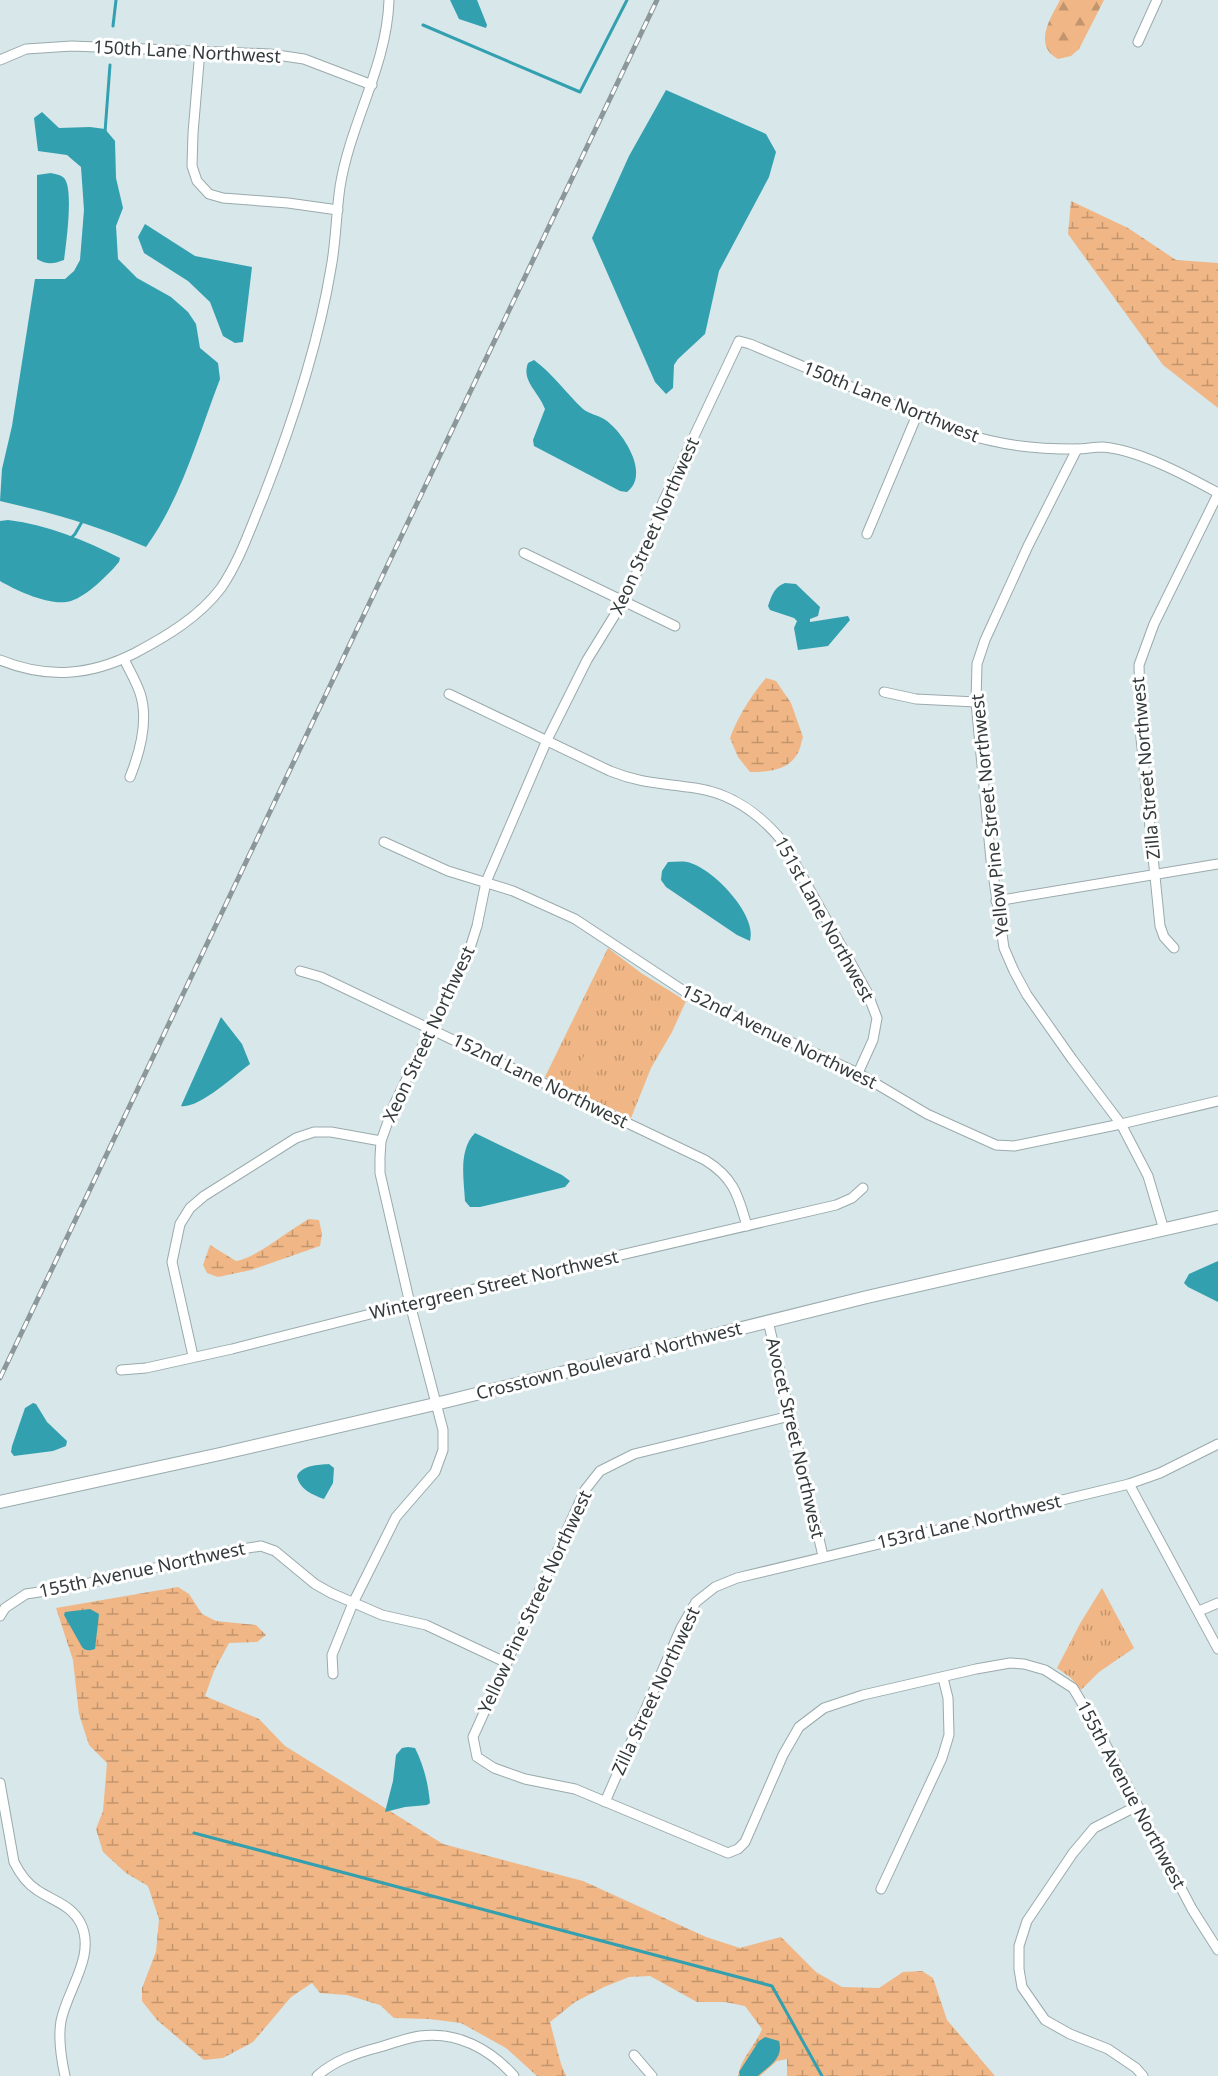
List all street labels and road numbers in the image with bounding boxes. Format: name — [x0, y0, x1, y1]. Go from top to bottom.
street label: 150th Lane Northwest — [93, 34, 282, 68]
street label: 150th Lane Northwest — [800, 355, 983, 448]
street label: Xeon Street Northwest — [604, 433, 704, 618]
street label: Zilla Street Northwest — [1125, 675, 1165, 860]
street label: Yellow Pine Street Northwest — [964, 692, 1014, 937]
street label: 151st Lane Northwest — [769, 832, 881, 1006]
street label: Xeon Street Northwest — [377, 941, 480, 1125]
street label: 152nd Avenue Northwest — [678, 978, 882, 1094]
street label: 152nd Lane Northwest — [449, 1027, 633, 1133]
street label: Wintergreen Street Northwest — [367, 1244, 621, 1324]
street label: Crosstown Boulevard Northwest — [473, 1315, 745, 1405]
street label: Avocet Street Northwest — [761, 1335, 831, 1541]
street label: Yellow Pine Street Northwest — [472, 1486, 597, 1717]
street label: 153rd Lane Northwest — [874, 1488, 1064, 1554]
street label: 155th Avenue Northwest — [37, 1535, 248, 1603]
street label: Zilla Street Northwest — [606, 1602, 705, 1779]
street label: 155th Avenue Northwest — [1072, 1696, 1192, 1893]

